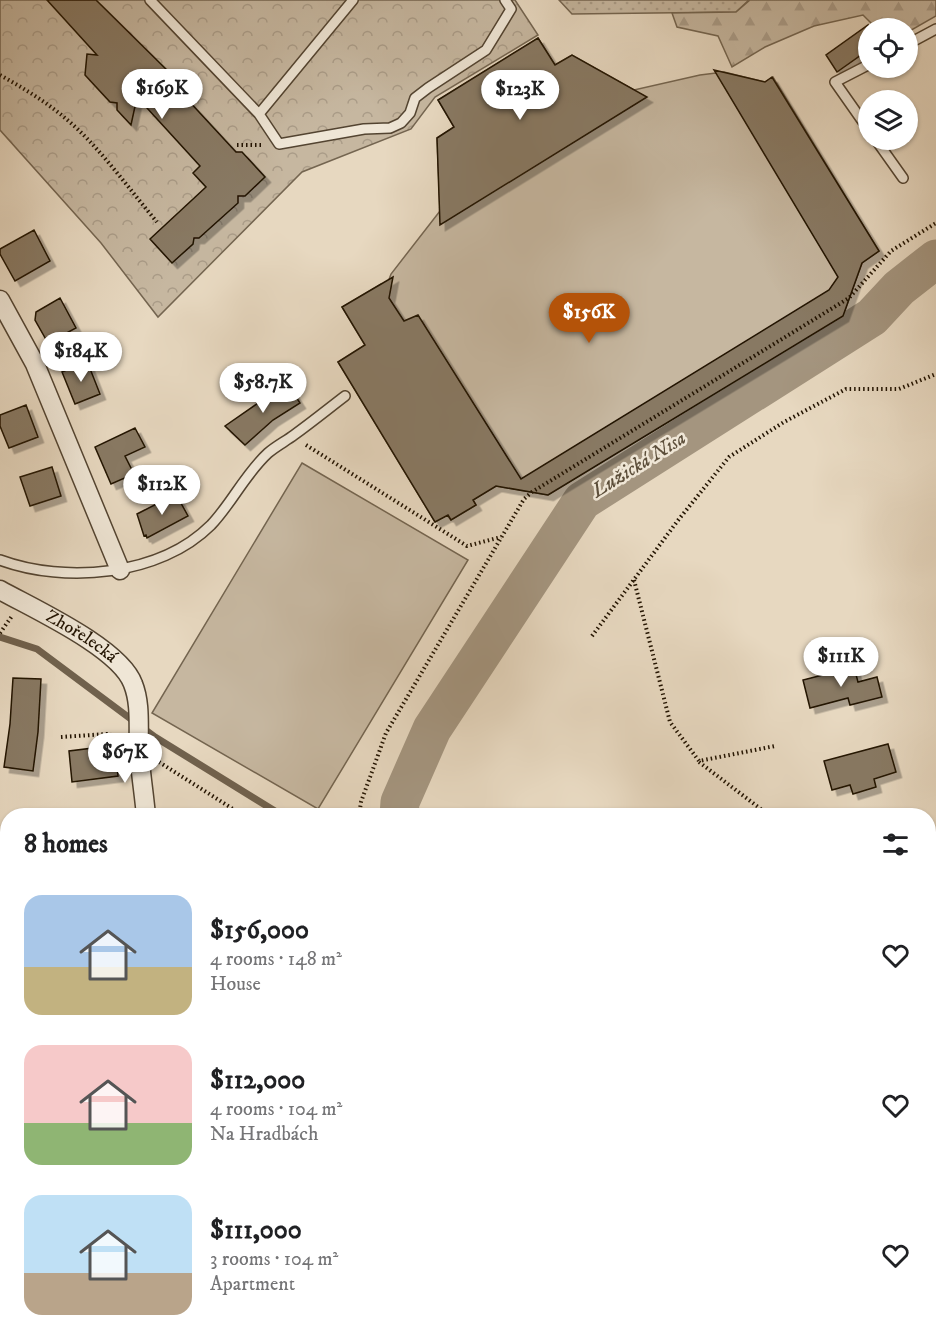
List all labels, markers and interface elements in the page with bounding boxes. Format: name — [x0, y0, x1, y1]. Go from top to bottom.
map controls — [858, 18, 918, 150]
button: locate — [858, 18, 918, 78]
pin: $169K — [120, 69, 204, 120]
pin: $123K — [478, 70, 562, 121]
text: $169K — [136, 76, 188, 101]
text: $123K — [495, 77, 545, 102]
button: layers — [858, 90, 918, 150]
pin: $156K — [547, 293, 631, 344]
text: $156K — [563, 300, 615, 325]
pin: $184K — [39, 332, 123, 383]
text: $184K — [54, 339, 108, 364]
pin: $58.7K — [214, 363, 312, 414]
text: $58.7K — [234, 370, 292, 395]
water label: Lužická Nisa — [586, 426, 691, 504]
pin: $112K — [120, 465, 204, 516]
text: $112K — [137, 472, 187, 497]
street label: Zhořelecká — [42, 605, 122, 668]
pin: $111K — [799, 637, 883, 688]
text: $111K — [818, 644, 865, 669]
pin: $67K — [89, 733, 161, 784]
text: $67K — [102, 740, 148, 765]
text: 8 homes — [24, 828, 108, 861]
icon: filters — [879, 828, 912, 861]
text: $156,000 — [210, 914, 309, 947]
icon: home — [72, 919, 144, 991]
icon: heart — [879, 939, 912, 972]
text: 4 rooms · 148 m² — [210, 947, 342, 972]
text: House — [210, 972, 261, 997]
text: $112,000 — [210, 1064, 305, 1097]
icon: home — [72, 1069, 144, 1141]
icon: heart — [879, 1089, 912, 1122]
text: 4 rooms · 104 m² — [210, 1097, 342, 1122]
text: Na Hradbách — [210, 1122, 318, 1147]
text: $111,000 — [210, 1214, 302, 1247]
icon: home — [72, 1219, 144, 1291]
icon: heart — [879, 1239, 912, 1272]
text: 3 rooms · 104 m² — [210, 1247, 338, 1272]
text: Apartment — [210, 1272, 295, 1297]

